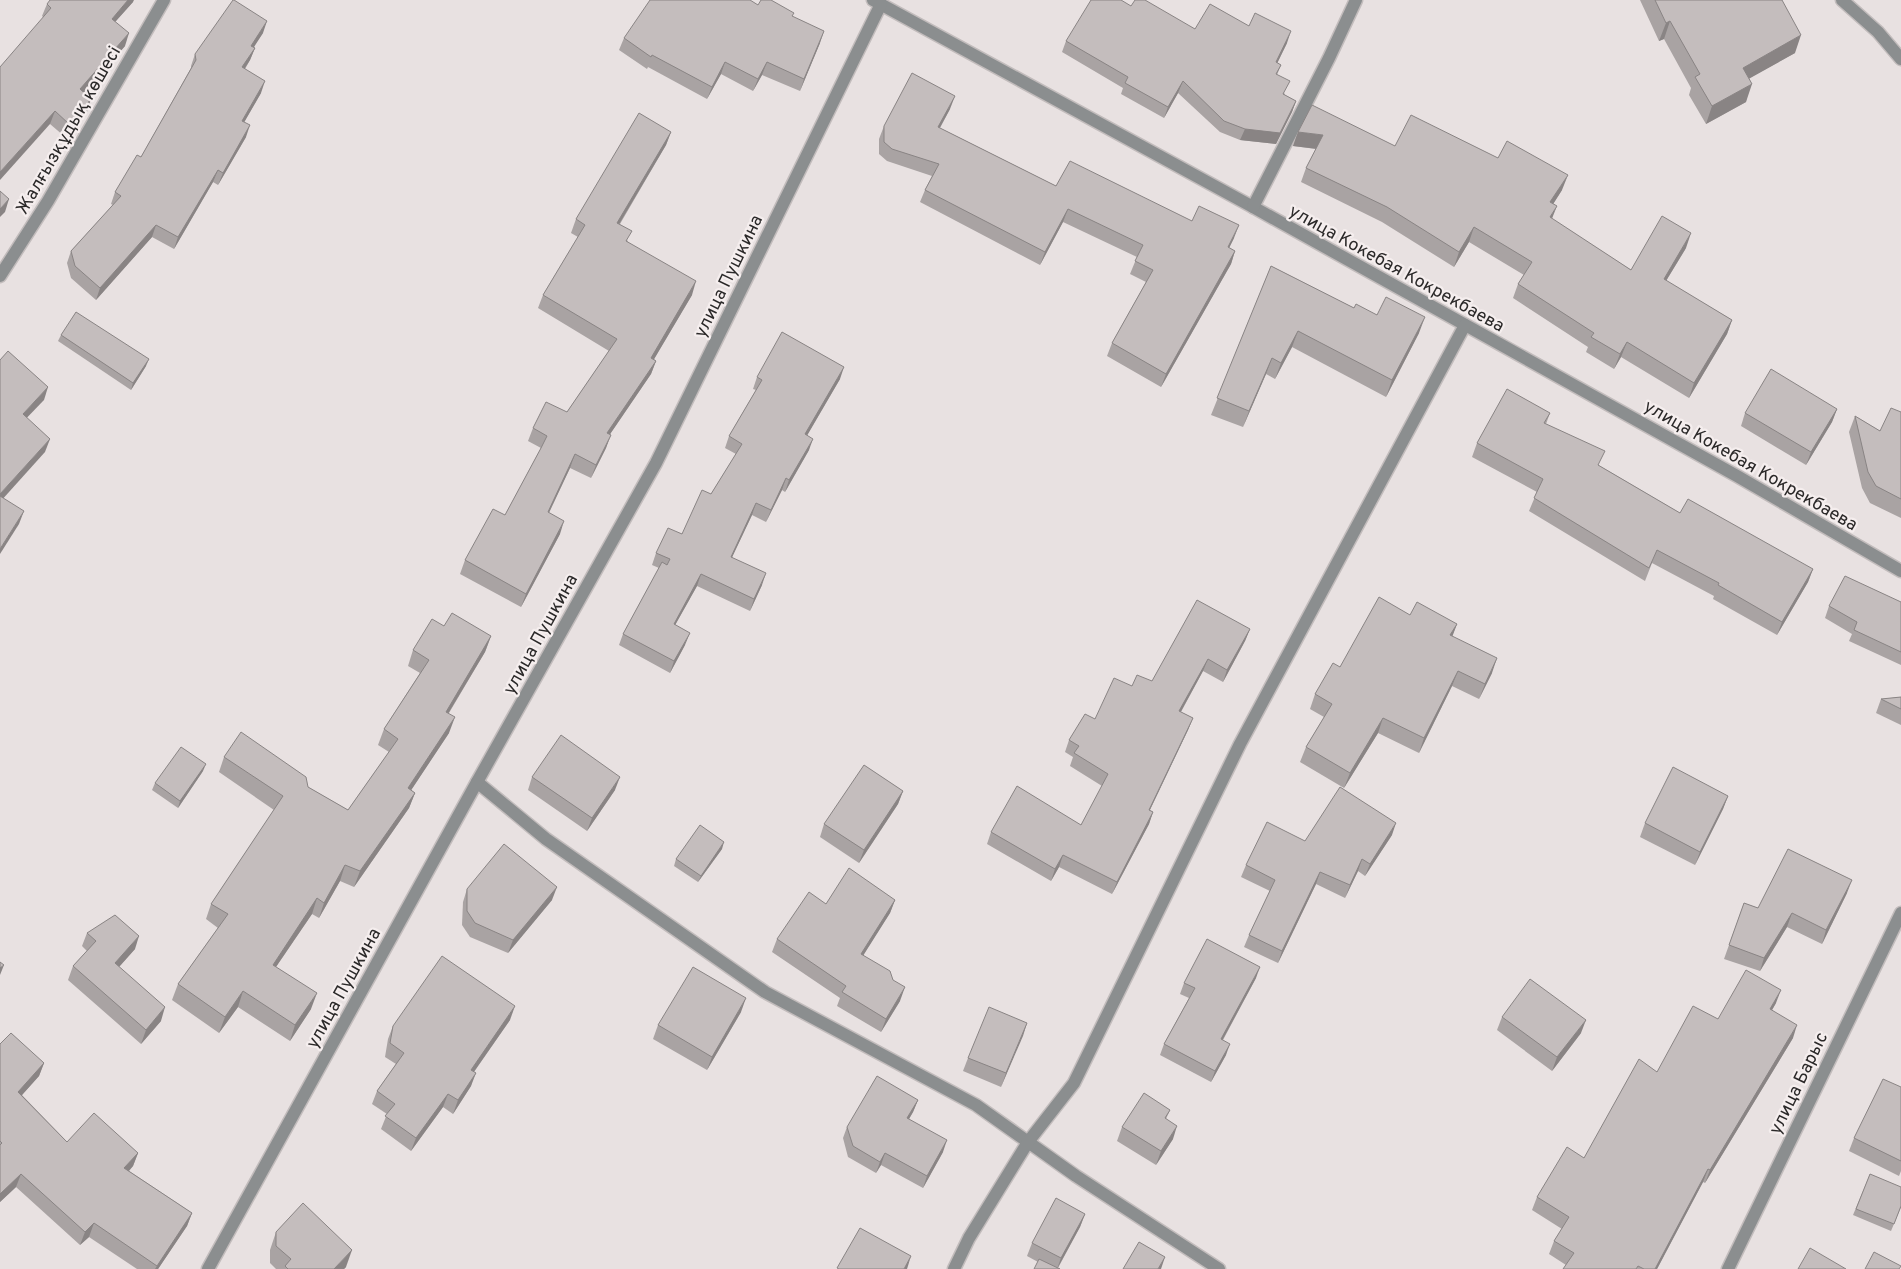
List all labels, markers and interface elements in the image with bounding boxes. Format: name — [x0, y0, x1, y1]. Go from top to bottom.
street label: Жалғызқұдық көшесі — [12, 43, 127, 219]
street label: улица Кокебая Кокрекбаева — [1284, 200, 1508, 338]
street label: улица Пушкина — [690, 211, 769, 342]
street label: улица Кокебая Кокрекбаева — [1639, 396, 1861, 537]
street label: улица Пушкина — [499, 571, 584, 699]
street label: улица Пушкина — [302, 925, 387, 1053]
street label: улица Барыс — [1765, 1029, 1834, 1139]

